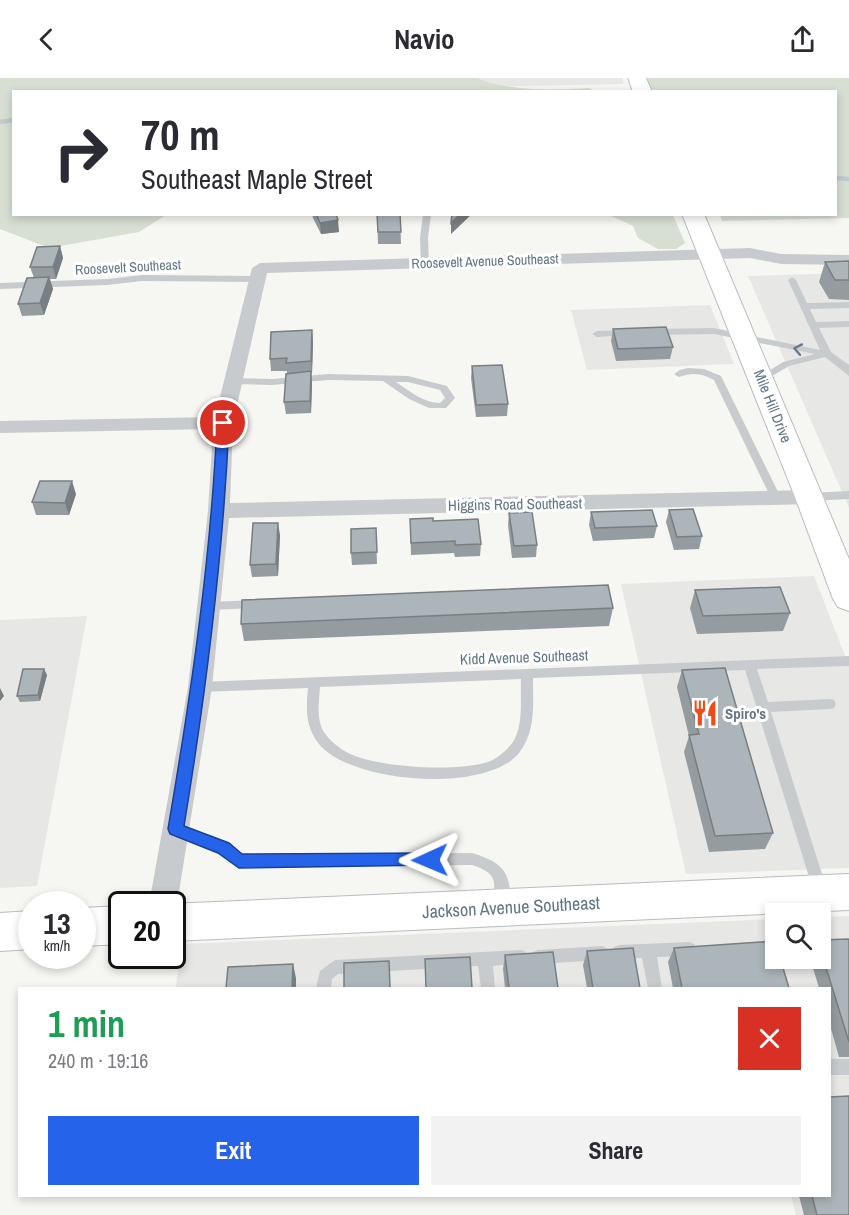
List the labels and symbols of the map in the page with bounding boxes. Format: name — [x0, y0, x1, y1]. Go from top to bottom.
street label: Roosevelt Avenue Southeast — [411, 249, 559, 273]
street label: Roosevelt Southeast — [75, 255, 181, 279]
one-way arrow — [793, 343, 803, 356]
street label: Mile Hill Drive — [749, 366, 797, 446]
pin — [197, 397, 248, 448]
street label: Higgins Road Southeast — [448, 492, 583, 516]
street label: Kidd Avenue Southeast — [459, 644, 589, 670]
restaurant icon: Spiro's — [690, 698, 720, 728]
place label: Spiro's — [725, 703, 766, 724]
position arrow — [398, 828, 462, 892]
street label: Jackson Avenue Southeast — [422, 890, 600, 924]
speed limit sign: 20 — [108, 891, 186, 969]

